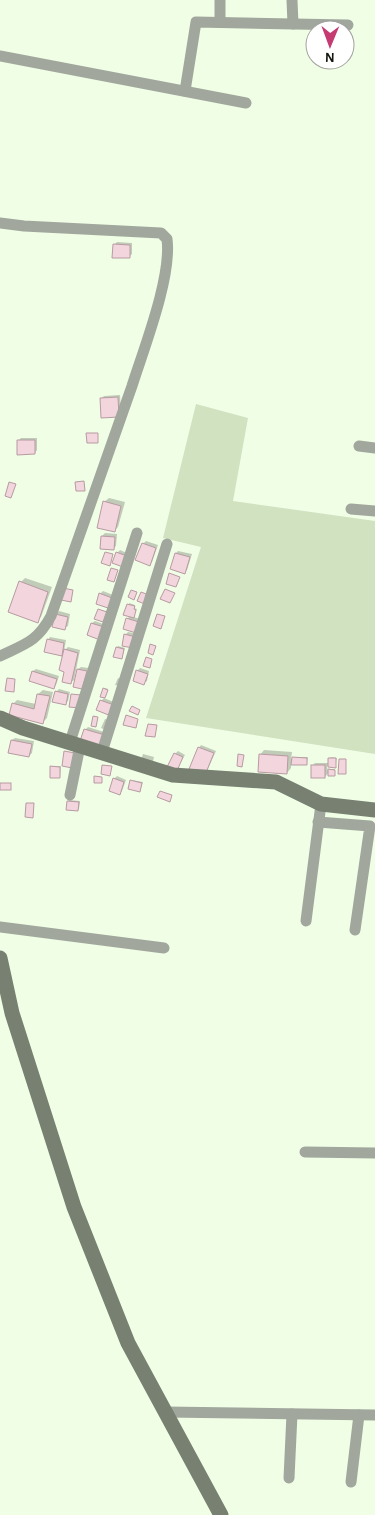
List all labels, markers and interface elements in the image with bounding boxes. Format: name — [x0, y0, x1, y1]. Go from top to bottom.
north arrow — [305, 20, 355, 70]
text: N — [325, 50, 335, 64]

